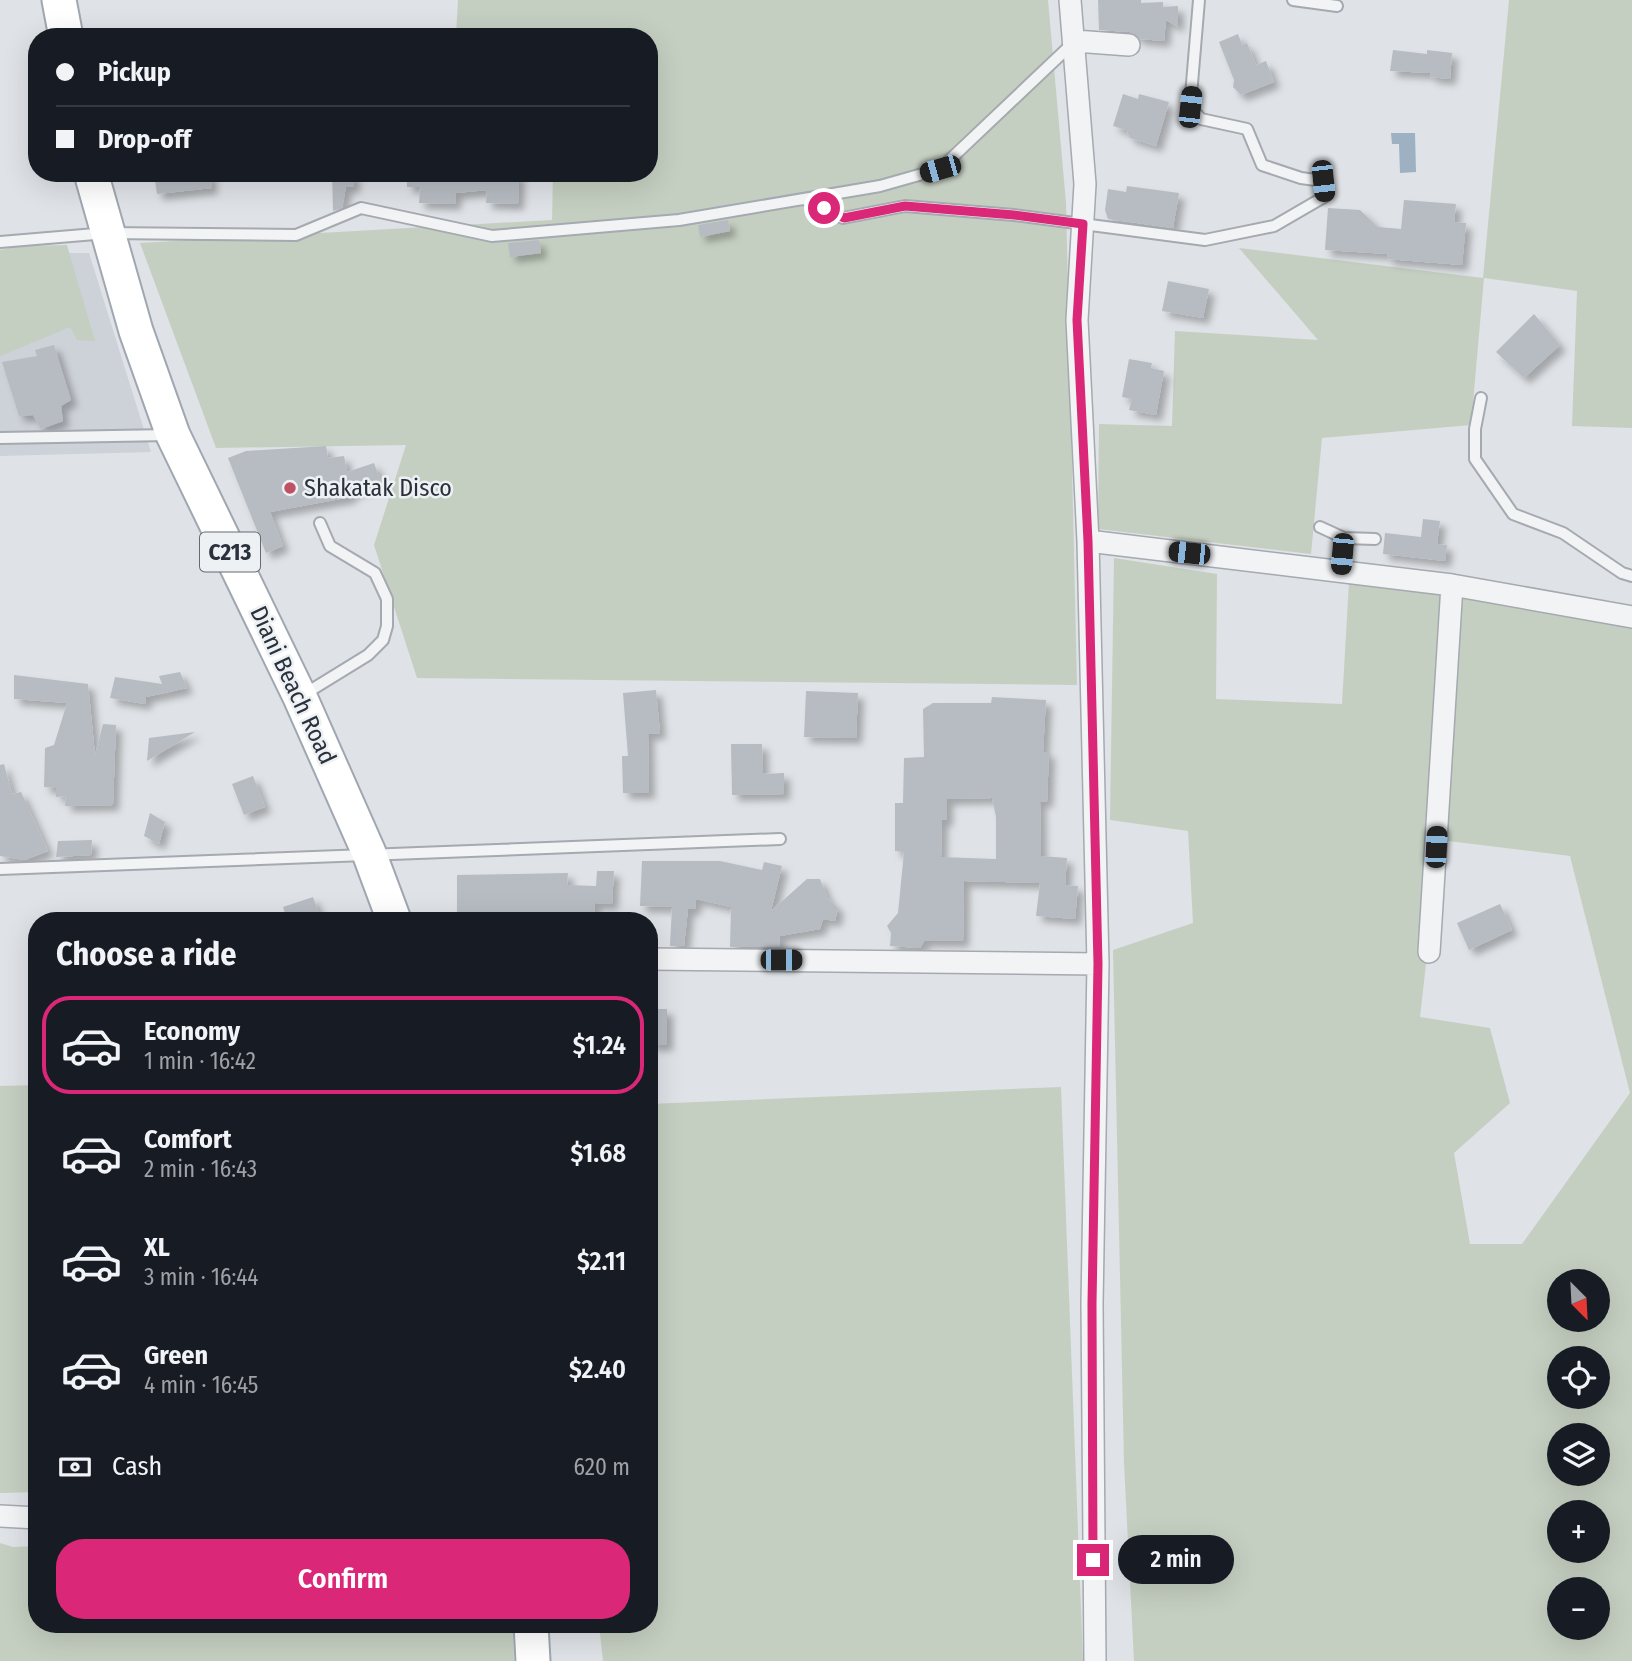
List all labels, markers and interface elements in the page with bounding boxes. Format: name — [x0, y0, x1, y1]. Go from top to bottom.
text: Pickup — [98, 57, 171, 88]
car — [1178, 85, 1203, 129]
text: Drop-off — [98, 124, 191, 155]
car — [917, 153, 964, 185]
car — [1311, 159, 1336, 203]
route start — [808, 192, 840, 224]
place label: Shakatak Disco — [304, 474, 452, 502]
marker: Shakatak Disco — [282, 480, 298, 496]
road number: C213 — [200, 532, 260, 572]
car — [1330, 532, 1355, 576]
car — [1168, 540, 1211, 566]
street label: Diani Beach Road — [244, 602, 342, 768]
car — [1425, 825, 1448, 869]
text: Choose a ride — [56, 935, 237, 973]
car — [761, 950, 803, 971]
icon: car — [60, 1014, 123, 1077]
text: Economy — [144, 1016, 240, 1047]
text: $1.24 — [573, 1030, 626, 1061]
text: 1 min · 16:42 — [144, 1047, 256, 1075]
icon: car — [60, 1122, 123, 1185]
text: Comfort — [144, 1124, 232, 1155]
text: $1.68 — [571, 1138, 626, 1169]
text: 2 min · 16:43 — [144, 1155, 257, 1183]
icon: car — [60, 1230, 123, 1293]
text: XL — [144, 1232, 170, 1263]
text: $2.11 — [577, 1246, 626, 1277]
text: 3 min · 16:44 — [144, 1263, 258, 1291]
north arrow — [1547, 1269, 1610, 1332]
map controls — [1547, 1269, 1610, 1640]
icon: car — [60, 1338, 123, 1401]
text: Green — [144, 1340, 208, 1371]
button: locate — [1547, 1346, 1610, 1409]
text: $2.40 — [569, 1354, 626, 1385]
text: 4 min · 16:45 — [144, 1371, 258, 1399]
button: layers — [1547, 1423, 1610, 1486]
icon: cash — [56, 1448, 94, 1486]
text: Cash — [112, 1451, 162, 1482]
text: 620 m — [574, 1453, 630, 1481]
button: + — [1547, 1500, 1610, 1563]
callout: 2 min — [1118, 1536, 1233, 1584]
button: Confirm — [56, 1539, 630, 1619]
route end — [1077, 1544, 1109, 1576]
text: 2 min — [1150, 1545, 1202, 1573]
button: − — [1547, 1577, 1610, 1640]

